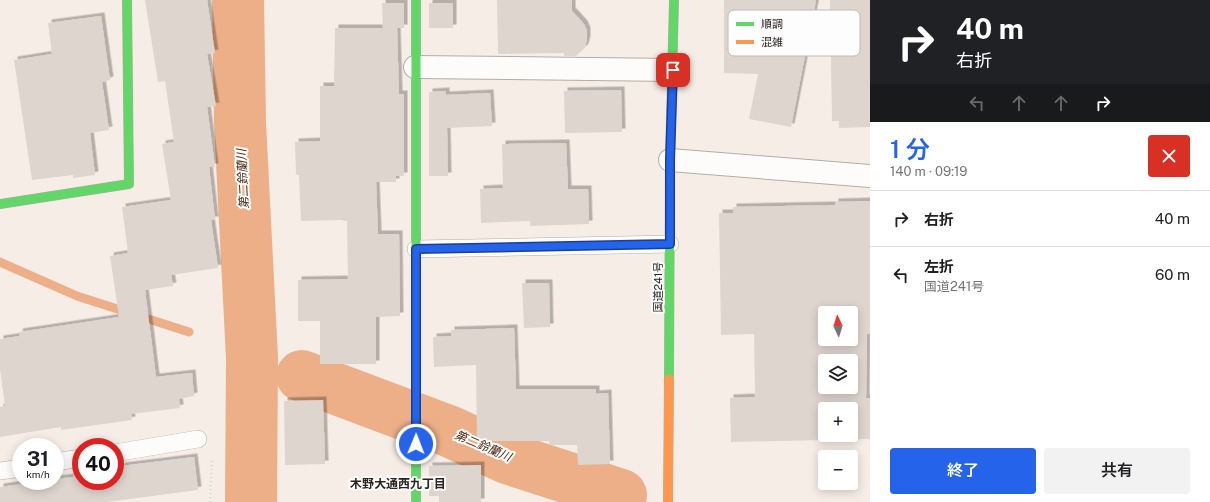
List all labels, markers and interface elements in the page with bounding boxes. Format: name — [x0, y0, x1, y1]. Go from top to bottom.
legend — [728, 10, 860, 56]
text: 40 m — [956, 12, 1024, 45]
icon: right — [890, 16, 942, 68]
text: 順調 — [761, 18, 783, 30]
text: 混雑 — [761, 36, 783, 48]
text: 右折 — [956, 50, 992, 71]
pin — [656, 53, 690, 87]
icon: arrive — [662, 59, 684, 81]
icon: left — [966, 92, 988, 114]
icon: ahead — [1008, 92, 1030, 114]
icon: ahead — [1050, 92, 1072, 114]
icon: right — [1092, 92, 1114, 114]
text: 1 分 — [890, 135, 930, 163]
button: close — [1148, 135, 1190, 177]
water label: 第二鈴蘭川 — [234, 147, 252, 209]
text: 140 m · 09:19 — [890, 164, 967, 179]
icon: right — [890, 208, 912, 230]
text: 40 m — [1155, 210, 1190, 227]
text: 右折 — [924, 211, 954, 228]
text: 左折 — [924, 258, 954, 275]
street label: 国道241号 — [652, 262, 664, 312]
icon: left — [890, 264, 912, 286]
text: 60 m — [1155, 266, 1190, 283]
text: 国道241号 — [924, 279, 984, 294]
north arrow — [818, 306, 858, 346]
map controls — [818, 306, 858, 490]
button: layers — [818, 354, 858, 394]
button: + — [818, 402, 858, 442]
position arrow — [395, 423, 437, 465]
water label: 第二鈴蘭川 — [453, 428, 515, 465]
speed limit sign: 40 — [72, 438, 124, 490]
text: 31 — [27, 447, 49, 471]
button: 終了 — [890, 448, 1036, 494]
button: 共有 — [1044, 448, 1190, 494]
button: − — [818, 450, 858, 490]
text: km/h — [26, 468, 50, 480]
district label: 木野大通西九丁目 — [350, 477, 446, 491]

